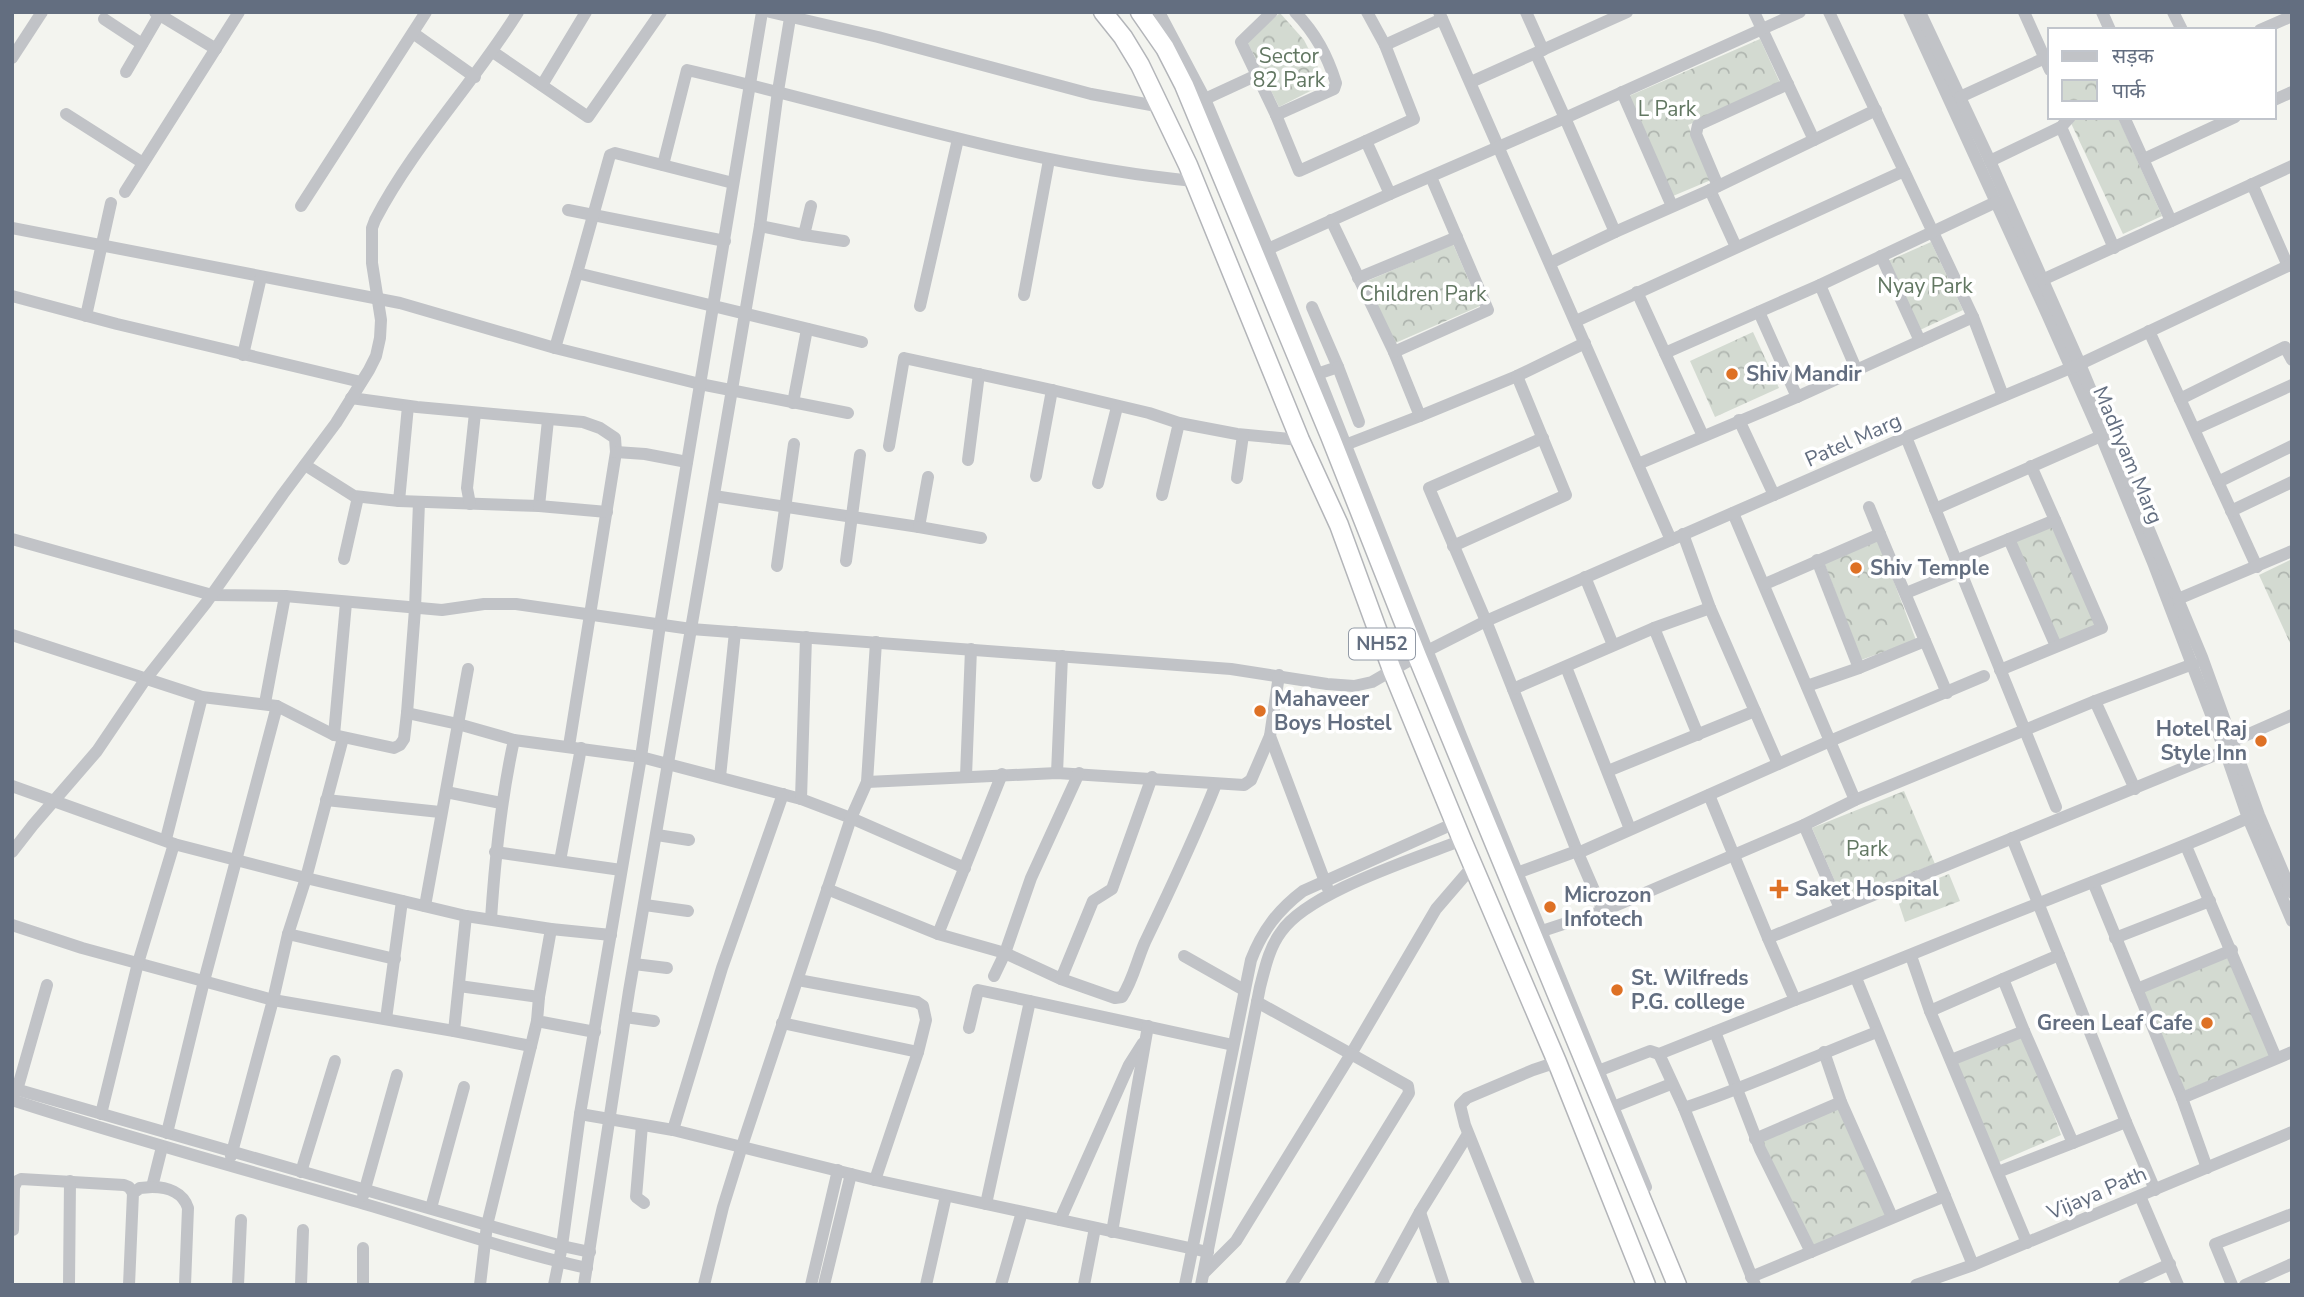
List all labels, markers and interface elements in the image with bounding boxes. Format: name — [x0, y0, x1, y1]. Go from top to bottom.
legend — [2048, 28, 2276, 119]
park label: Sector 82 Park — [1253, 42, 1326, 94]
text: सड़क — [2112, 42, 2154, 70]
text: पार्क — [2112, 77, 2146, 105]
park label: L Park — [1638, 95, 1697, 123]
park label: Nyay Park — [1877, 272, 1973, 300]
park label: Children Park — [1359, 280, 1487, 308]
place label: Shiv Mandir — [1746, 360, 1863, 388]
marker: Shiv Mandir — [1724, 366, 1740, 382]
street label: Madhyam Marg — [2086, 382, 2170, 528]
street label: Patel Marg — [1800, 406, 1906, 474]
place label: Shiv Temple — [1870, 554, 1989, 582]
marker: Shiv Temple — [1848, 560, 1864, 576]
road number: NH52 — [1349, 628, 1415, 660]
place label: Mahaveer Boys Hostel — [1274, 685, 1392, 737]
marker: Mahaveer Boys Hostel — [1252, 703, 1268, 719]
place label: Hotel Raj Style Inn — [2156, 715, 2247, 767]
marker: Hotel Raj Style Inn — [2253, 733, 2269, 749]
park label: Park — [1846, 835, 1888, 863]
place label: Saket Hospital — [1795, 875, 1939, 903]
marker: Saket Hospital — [1769, 879, 1789, 899]
place label: Microzon Infotech — [1564, 881, 1652, 933]
marker: Microzon Infotech — [1542, 899, 1558, 915]
place label: St. Wilfreds P.G. college — [1631, 964, 1749, 1016]
marker: St. Wilfreds P.G. college — [1609, 982, 1625, 998]
place label: Green Leaf Cafe — [2037, 1009, 2193, 1037]
marker: Green Leaf Cafe — [2199, 1015, 2215, 1031]
street label: Vijaya Path — [2042, 1159, 2151, 1227]

